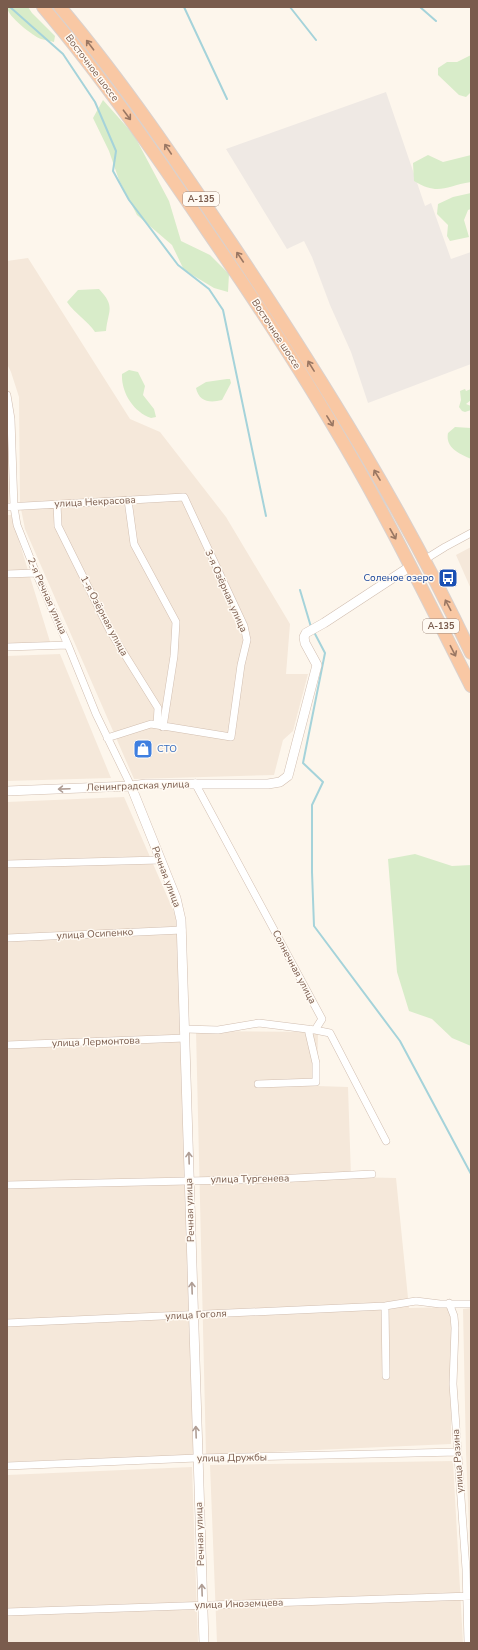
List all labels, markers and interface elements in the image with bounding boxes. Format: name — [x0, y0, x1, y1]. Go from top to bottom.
street label: Восточное шоссе — [62, 32, 122, 104]
one-way arrow — [86, 40, 94, 51]
one-way arrow — [123, 110, 131, 121]
one-way arrow — [164, 144, 172, 155]
road number: А-135 — [183, 192, 219, 206]
one-way arrow — [236, 252, 244, 263]
street label: Восточное шоссе — [248, 296, 304, 372]
one-way arrow — [307, 361, 315, 372]
one-way arrow — [327, 415, 335, 427]
one-way arrow — [373, 469, 381, 481]
street label: улица Некрасова — [54, 493, 136, 511]
one-way arrow — [390, 528, 398, 540]
street label: 3-я Озёрная улица — [201, 547, 251, 635]
street label: 2-я Речная улица — [24, 556, 70, 636]
bus stop icon: Соленое озеро — [437, 567, 459, 589]
place label: Соленое озеро — [363, 571, 434, 585]
street label: 1-я Озёрная улица — [77, 573, 131, 659]
one-way arrow — [443, 599, 451, 611]
road number: А-135 — [423, 619, 459, 633]
one-way arrow — [450, 645, 458, 657]
shop icon: СТО — [132, 738, 154, 760]
place label: СТО — [157, 742, 177, 756]
street label: Ленинградская улица — [86, 777, 190, 795]
one-way arrow — [58, 785, 71, 792]
street label: Речная улица — [148, 845, 184, 909]
street label: улица Осипенко — [56, 925, 134, 943]
street label: Солнечная улица — [269, 928, 319, 1006]
street label: улица Лермонтова — [52, 1033, 140, 1051]
one-way arrow — [185, 1152, 192, 1165]
street label: улица Тургенева — [210, 1171, 290, 1187]
street label: Речная улица — [182, 1178, 198, 1242]
one-way arrow — [188, 1282, 196, 1295]
street label: улица Гоголя — [165, 1306, 227, 1324]
one-way arrow — [193, 1426, 200, 1439]
street label: улица Разина — [449, 1429, 467, 1493]
street label: улица Дружбы — [197, 1450, 267, 1466]
street label: Речная улица — [192, 1502, 208, 1566]
one-way arrow — [198, 1584, 206, 1597]
street label: улица Иноземцева — [194, 1595, 284, 1613]

